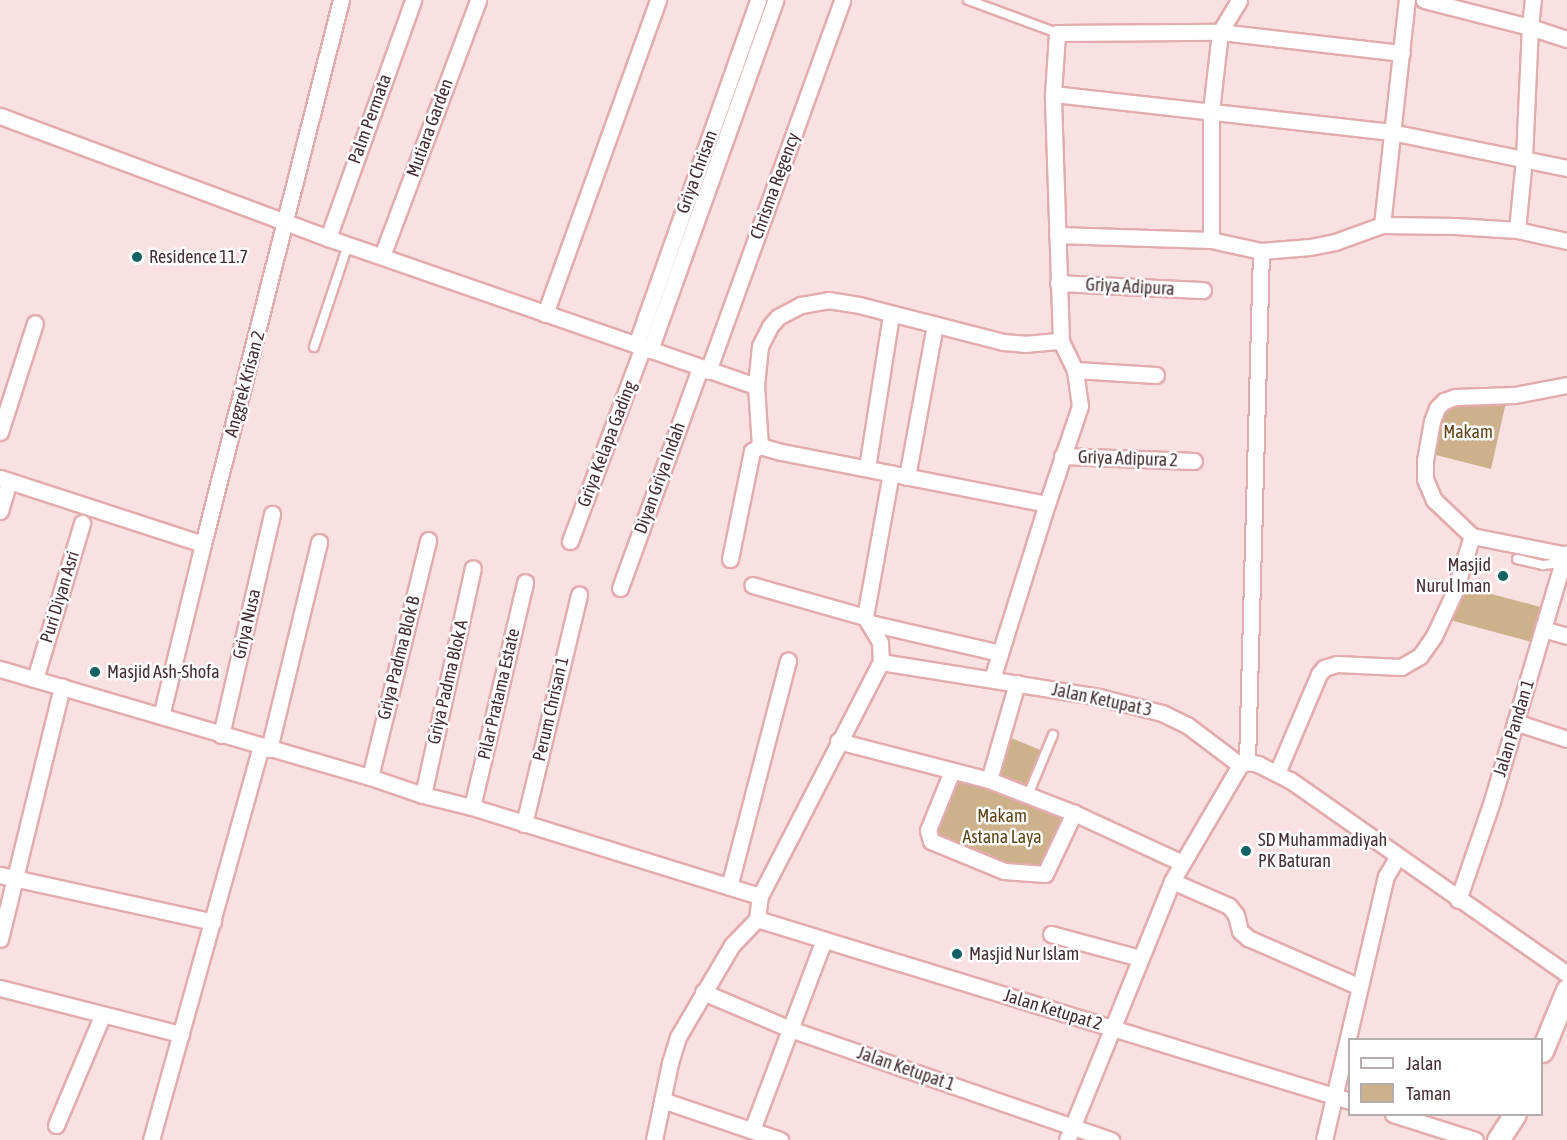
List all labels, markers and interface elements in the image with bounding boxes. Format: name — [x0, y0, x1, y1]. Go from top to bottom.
street label: Palm Permata — [344, 71, 396, 167]
street label: Mutiara Garden — [402, 76, 458, 180]
street label: Griya Chrisan — [672, 128, 722, 216]
street label: Chrisma Regency — [746, 130, 804, 242]
place label: Residence 11.7 — [149, 246, 248, 268]
marker: Residence 11.7 — [130, 250, 144, 264]
street label: Griya Adipura — [1085, 274, 1175, 300]
street label: Anggrek Krisan 2 — [220, 328, 270, 440]
street label: Griya Kelapa Gading — [573, 378, 641, 510]
street label: Diyan Griya Indah — [630, 419, 690, 537]
park label: Makam — [1443, 421, 1493, 443]
street label: Griya Adipura 2 — [1078, 446, 1178, 472]
street label: Puri Diyan Asri — [36, 548, 84, 646]
place label: Masjid Nurul Iman — [1416, 555, 1491, 598]
marker: Masjid Nurul Iman — [1496, 569, 1510, 583]
street label: Griya Nusa — [228, 587, 266, 661]
street label: Griya Padma Blok B — [373, 594, 425, 722]
street label: Griya Padma Blok A — [423, 618, 473, 746]
street label: Pilar Pratama Estate — [473, 626, 525, 762]
street label: Perum Chrisan 1 — [528, 654, 574, 764]
place label: Masjid Ash-Shofa — [107, 661, 220, 683]
marker: Masjid Ash-Shofa — [88, 665, 102, 679]
street label: Jalan Pandan 1 — [1489, 677, 1539, 779]
street label: Jalan Ketupat 3 — [1050, 679, 1154, 721]
park label: Makam Astana Laya — [962, 806, 1042, 848]
place label: SD Muhammadiyah PK Baturan — [1258, 830, 1387, 872]
marker: SD Muhammadiyah PK Baturan — [1239, 844, 1253, 858]
place label: Masjid Nur Islam — [969, 943, 1079, 965]
marker: Masjid Nur Islam — [950, 947, 964, 961]
street label: Jalan Ketupat 2 — [1001, 985, 1105, 1035]
legend — [1348, 1038, 1543, 1116]
street label: Jalan Ketupat 1 — [854, 1042, 958, 1096]
text: Jalan — [1406, 1053, 1442, 1074]
text: Taman — [1406, 1083, 1451, 1104]

